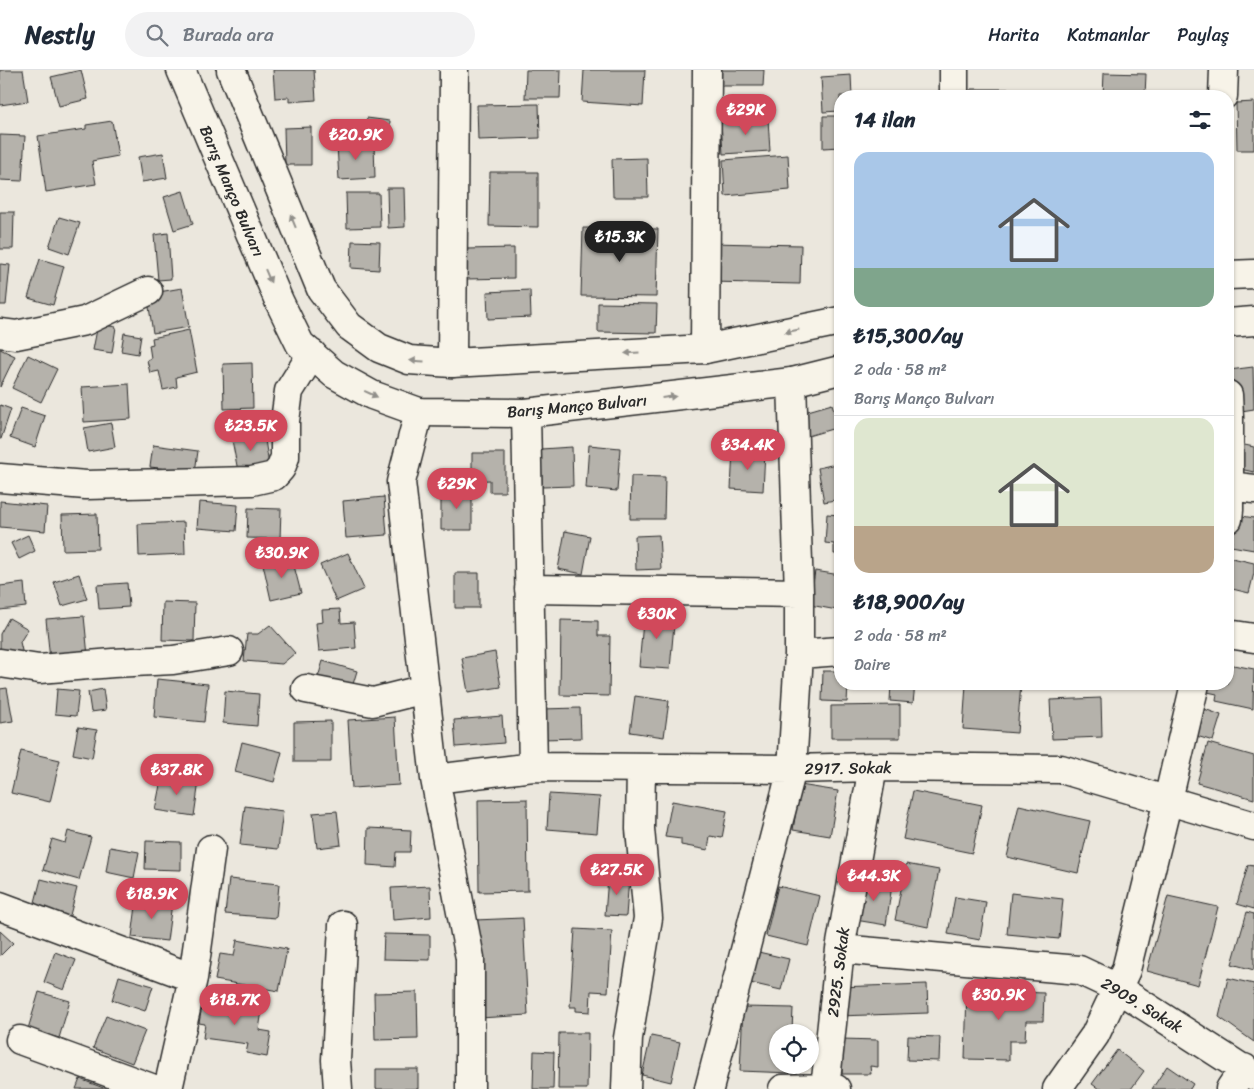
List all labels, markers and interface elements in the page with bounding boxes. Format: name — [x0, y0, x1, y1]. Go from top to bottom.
search box — [125, 12, 475, 57]
text: Nestly — [25, 14, 95, 56]
text: Burada ara — [183, 18, 274, 51]
text: Harita — [988, 19, 1039, 51]
text: Katmanlar — [1067, 19, 1149, 51]
text: Paylaş — [1177, 19, 1229, 51]
icon: search — [143, 21, 171, 49]
pin: ₺29K — [716, 93, 776, 136]
text: ₺29K — [727, 95, 765, 124]
text: 14 ilan — [854, 101, 915, 139]
icon: filters — [1186, 106, 1214, 134]
pin: ₺20.9K — [315, 118, 397, 161]
text: ₺20.9K — [330, 120, 382, 149]
street label: Barış Manço Bulvarı — [191, 121, 273, 261]
icon: home — [989, 185, 1079, 275]
one-way arrow — [289, 214, 297, 228]
pin: ₺15.3K — [579, 220, 661, 263]
text: ₺15.3K — [596, 222, 644, 251]
one-way arrow — [265, 269, 273, 283]
text: ₺15,300/ay — [854, 317, 963, 355]
one-way arrow — [785, 327, 800, 335]
one-way arrow — [624, 350, 640, 358]
text: 2 oda · 58 m² — [854, 355, 947, 384]
one-way arrow — [409, 356, 425, 364]
text: Barış Manço Bulvarı — [854, 384, 994, 413]
street label: Barış Manço Bulvarı — [506, 385, 648, 427]
one-way arrow — [364, 390, 378, 398]
one-way arrow — [662, 393, 678, 401]
pin: ₺23.5K — [210, 410, 292, 452]
text: ₺23.5K — [225, 411, 277, 440]
pin: ₺34.4K — [707, 428, 789, 471]
text: ₺34.4K — [722, 430, 774, 459]
icon: home — [989, 450, 1079, 540]
pin: ₺29K — [427, 468, 487, 510]
text: ₺29K — [438, 469, 476, 498]
pin: ₺30.9K — [241, 536, 323, 579]
text: ₺30.9K — [256, 538, 308, 567]
text: ₺18,900/ay — [854, 583, 964, 621]
pin: ₺30K — [627, 598, 687, 640]
text: ₺30K — [638, 599, 676, 628]
text: 2 oda · 58 m² — [854, 621, 947, 650]
text: Daire — [854, 650, 890, 679]
street label: 2917. Sokak — [804, 753, 892, 783]
pin: ₺37.8K — [136, 754, 218, 796]
text: ₺37.8K — [152, 755, 202, 784]
pin: ₺27.5K — [576, 854, 658, 896]
text: ₺27.5K — [591, 855, 643, 884]
pin: ₺44.3K — [833, 860, 915, 902]
text: ₺44.3K — [848, 861, 900, 890]
pin: ₺18.9K — [111, 878, 193, 920]
text: ₺18.9K — [127, 879, 177, 908]
street label: 2925. Sokak — [818, 925, 858, 1019]
street label: 2909. Sokak — [1095, 969, 1189, 1041]
pin: ₺30.9K — [958, 978, 1040, 1021]
text: ₺30.9K — [973, 980, 1025, 1009]
pin: ₺18.7K — [194, 984, 276, 1026]
text: ₺18.7K — [210, 985, 260, 1014]
map controls — [769, 1024, 819, 1074]
button: locate — [769, 1024, 819, 1074]

